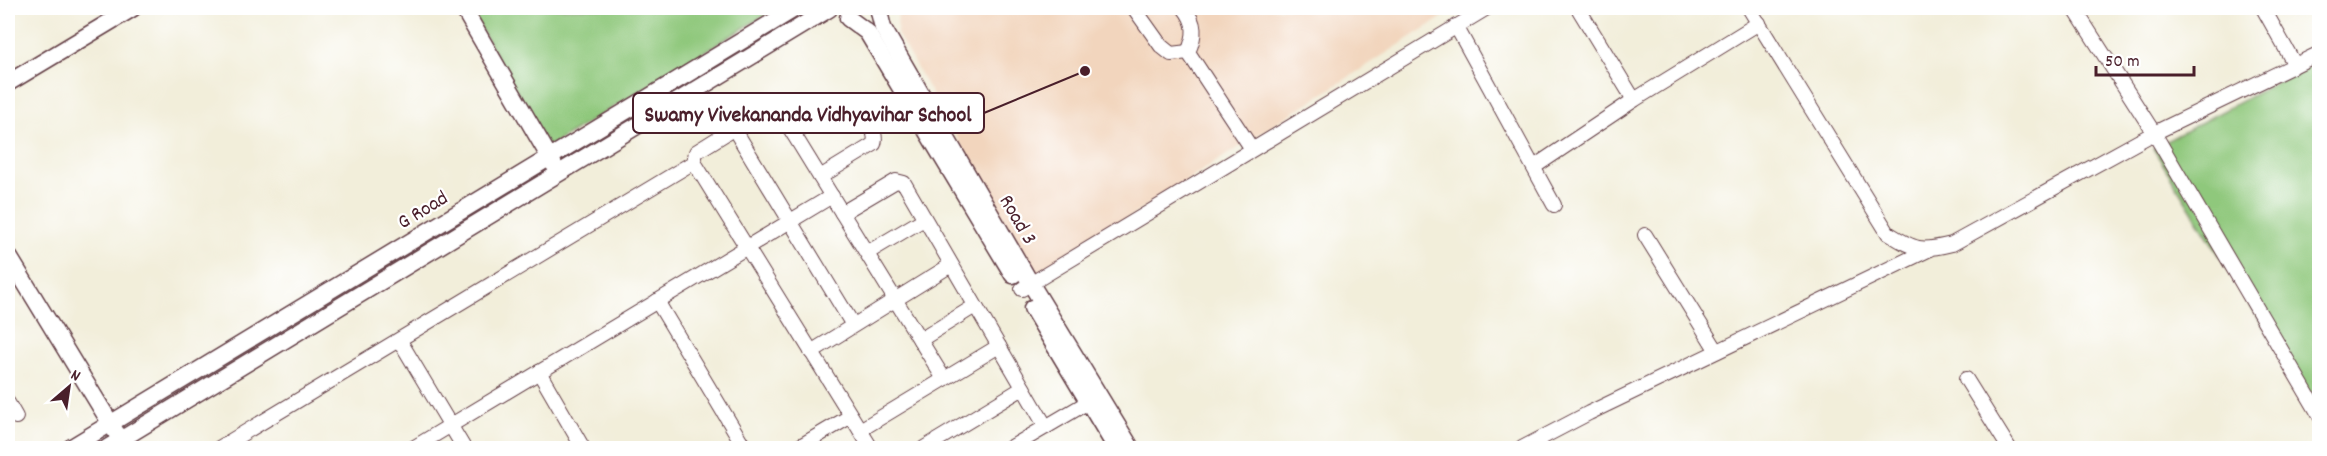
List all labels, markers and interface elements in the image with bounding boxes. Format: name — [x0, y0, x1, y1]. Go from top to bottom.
scale bar — [2096, 39, 2194, 77]
text: 50 m — [2105, 50, 2140, 75]
callout: Swamy Vivekananda Vidhyavihar School — [633, 93, 984, 133]
text: Swamy Vivekananda Vidhyavihar School — [645, 101, 972, 132]
street label: G Road — [392, 185, 455, 239]
street label: Road 3 — [990, 190, 1043, 251]
north arrow — [39, 357, 99, 417]
text: N — [66, 364, 84, 388]

